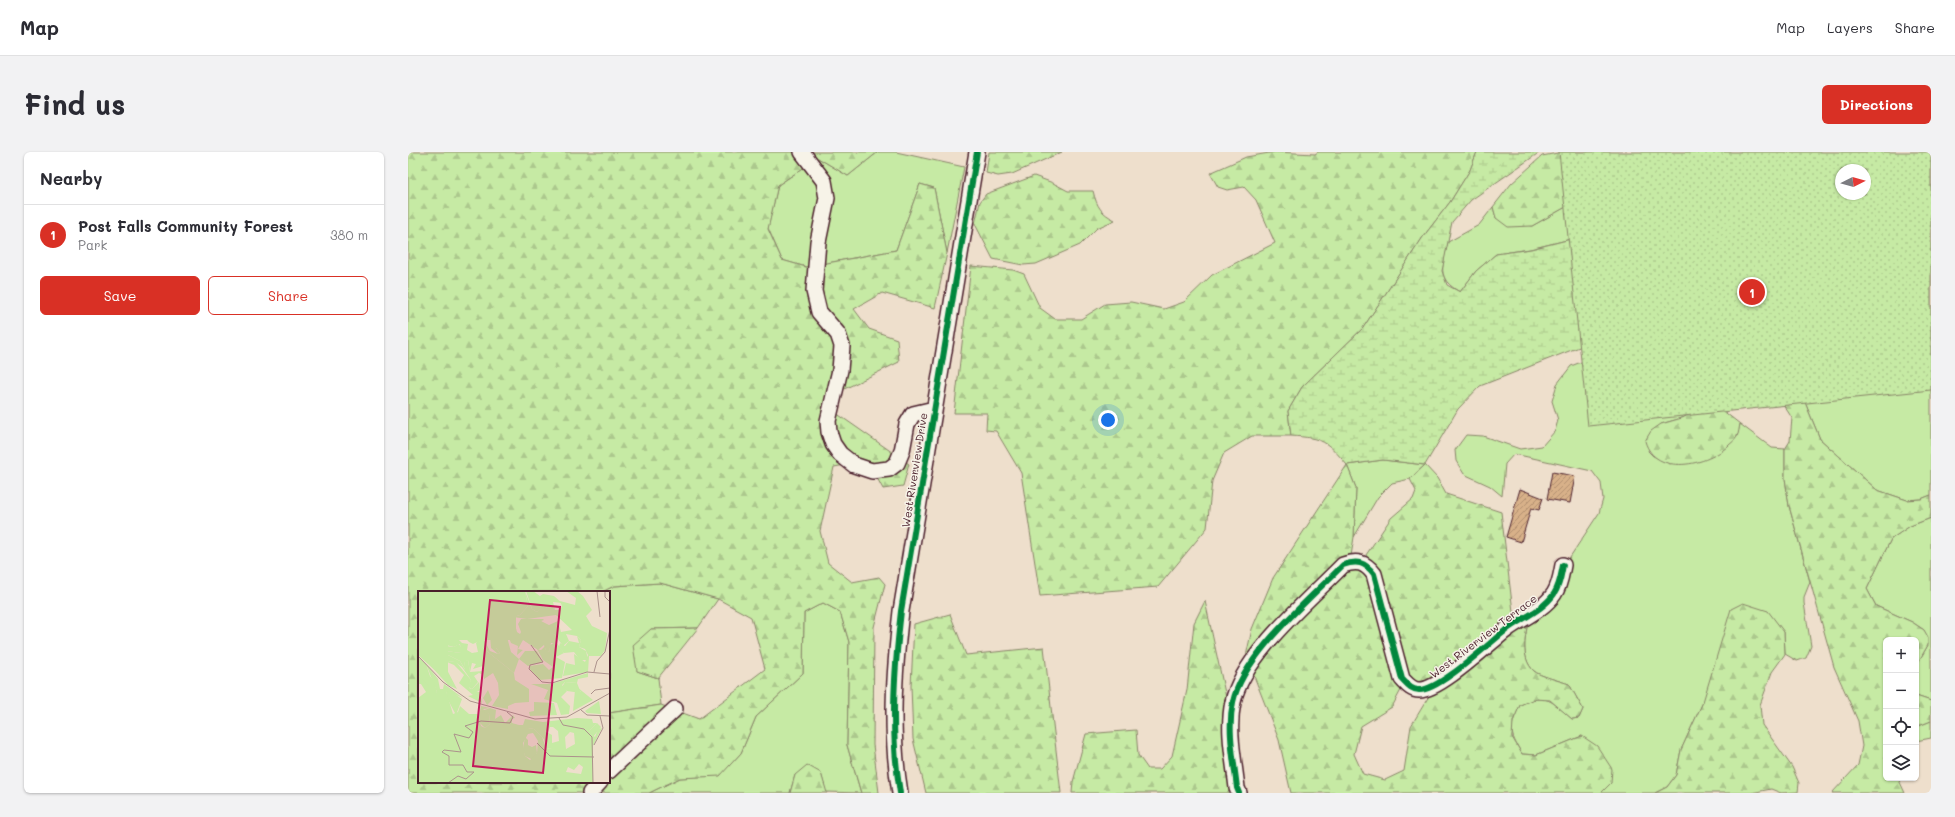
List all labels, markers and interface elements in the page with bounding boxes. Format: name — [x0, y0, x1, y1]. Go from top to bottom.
text: Map — [20, 15, 59, 40]
text: Map — [1776, 18, 1805, 37]
text: Layers — [1827, 18, 1873, 37]
text: Share — [1895, 18, 1935, 37]
button: Directions — [1822, 85, 1931, 124]
text: Find us — [24, 86, 125, 122]
north arrow — [1835, 164, 1871, 200]
text: Nearby — [40, 167, 102, 189]
text: Post Falls Community Forest — [78, 216, 293, 236]
text: 1 — [50, 226, 56, 243]
text: 380 m — [330, 226, 368, 243]
text: Park — [78, 236, 107, 253]
button: Save — [40, 276, 200, 315]
button: Share — [208, 276, 368, 315]
pin: 1 — [1739, 277, 1765, 307]
your location — [1098, 410, 1118, 430]
street label: West Riverview Drive — [898, 411, 930, 528]
inset map — [418, 591, 610, 783]
street label: West Riverview Terrace — [1426, 591, 1540, 681]
map controls — [1883, 637, 1919, 781]
button: + — [1883, 637, 1919, 673]
button: − — [1883, 673, 1919, 709]
button: locate — [1883, 709, 1919, 745]
button: layers — [1883, 745, 1919, 781]

